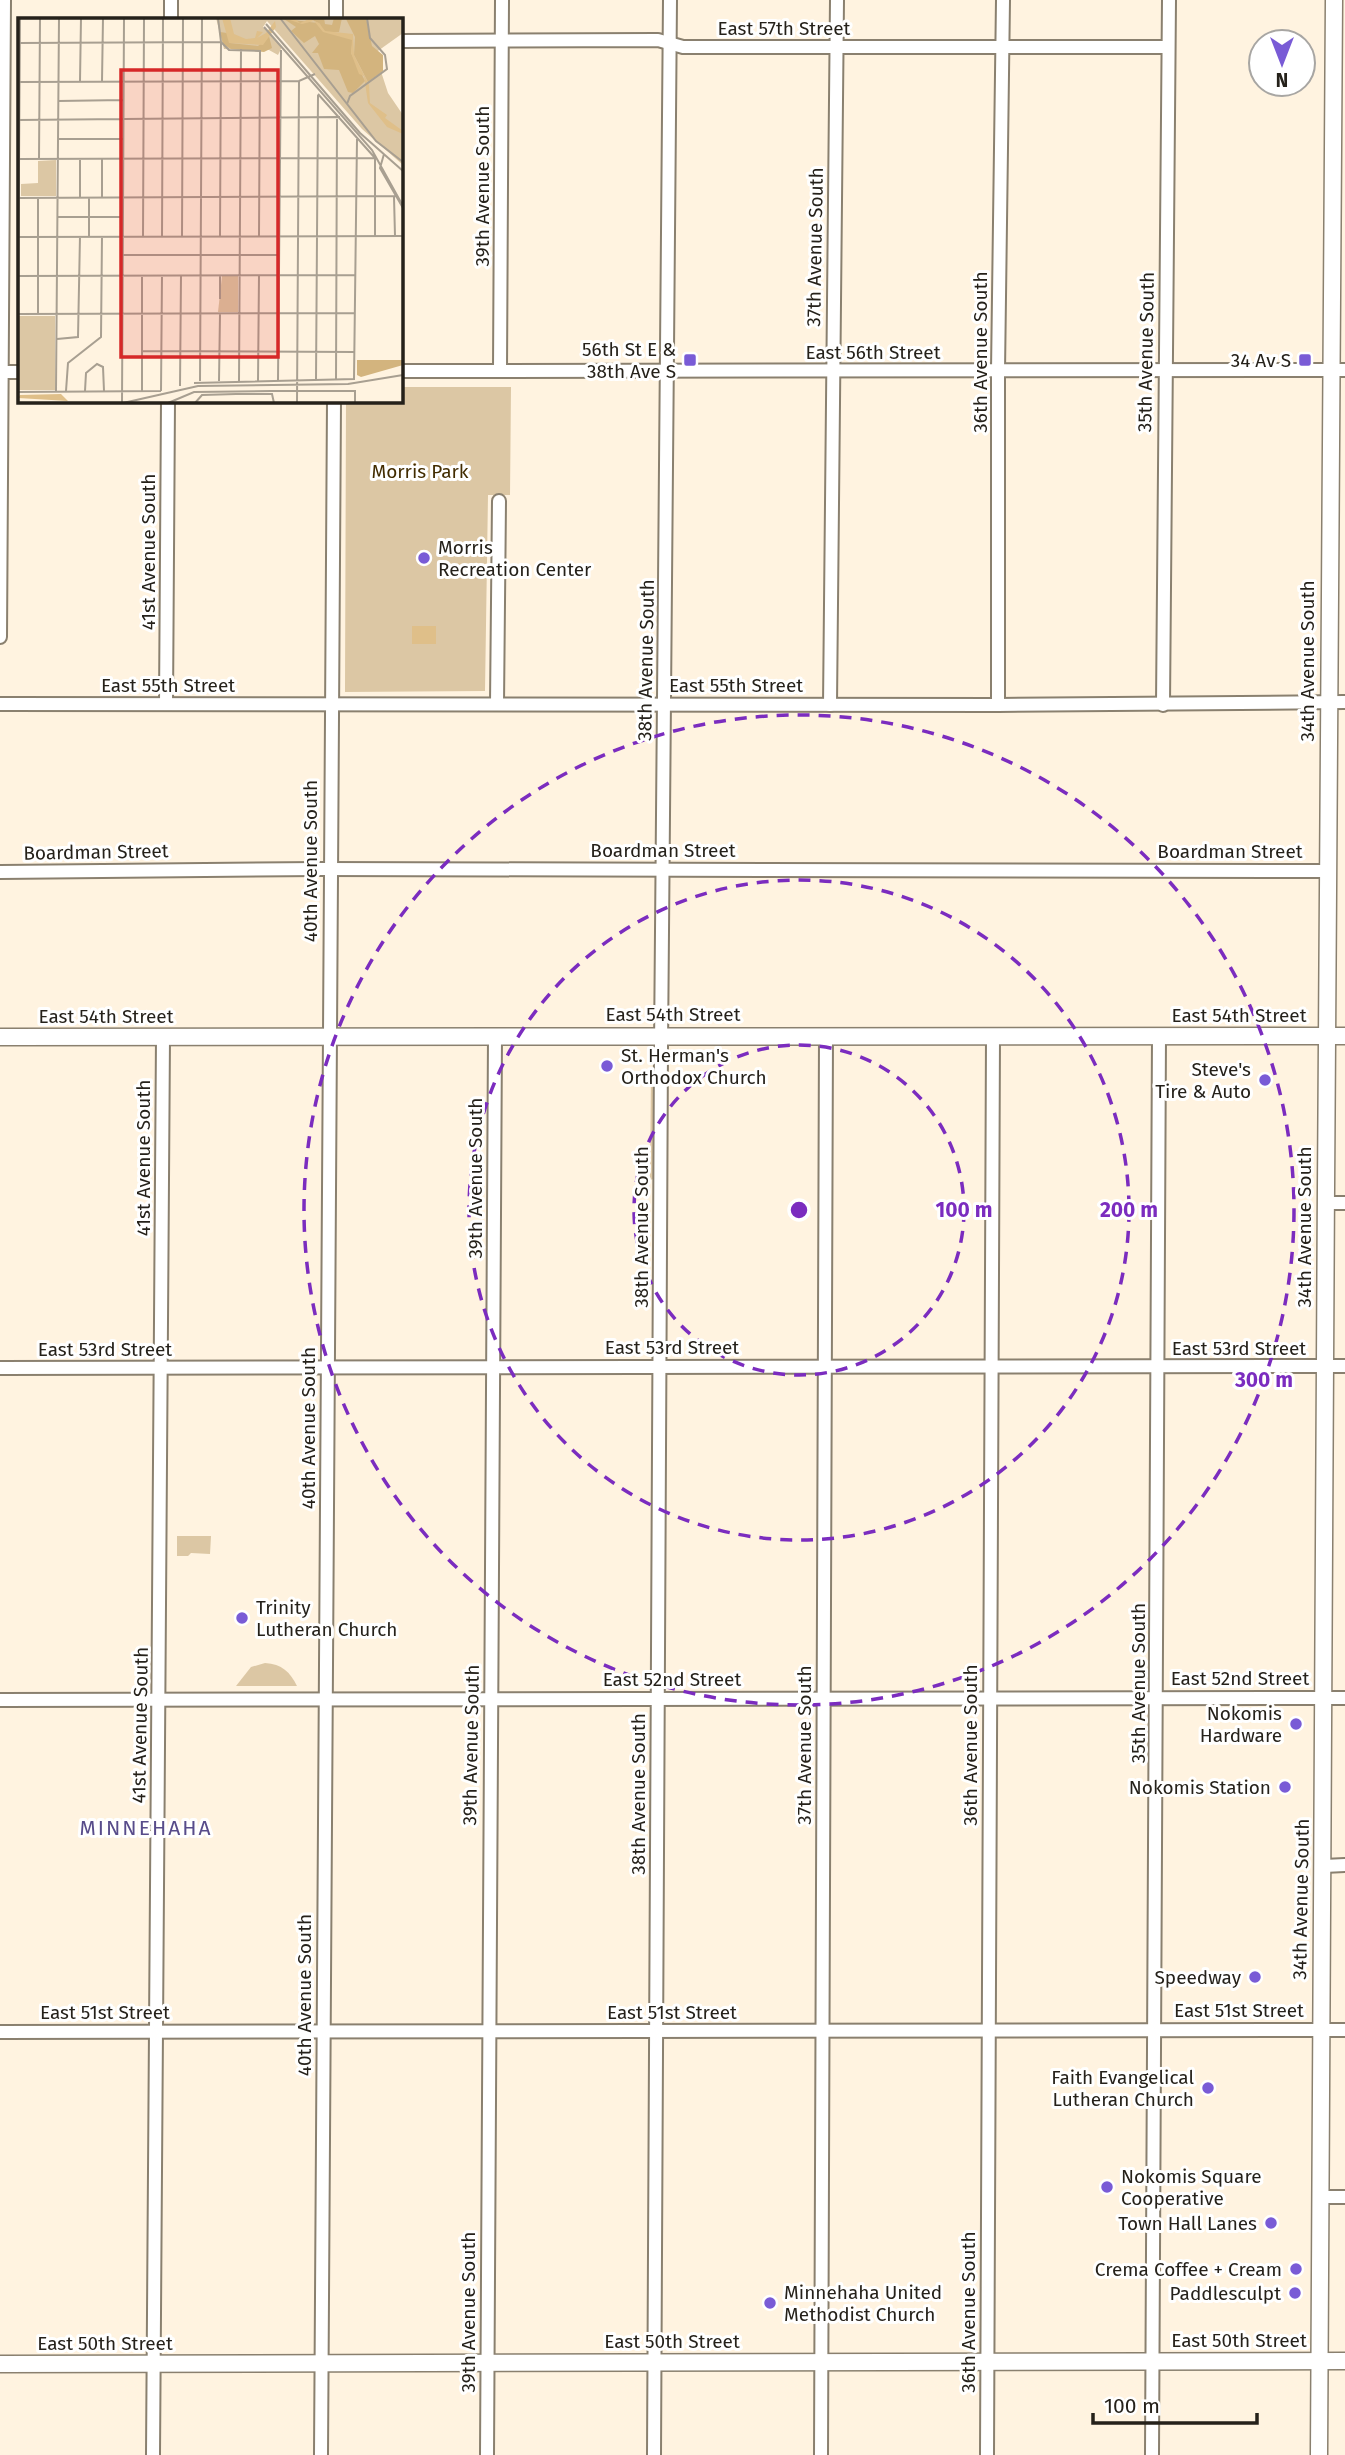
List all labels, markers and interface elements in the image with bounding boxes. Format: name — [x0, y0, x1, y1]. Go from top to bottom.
street label: East 57th Street — [718, 17, 851, 40]
inset map — [18, 18, 402, 402]
north arrow — [1247, 28, 1317, 98]
text: N — [1276, 68, 1288, 91]
street label: 39th Avenue South — [471, 106, 494, 266]
street label: 37th Avenue South — [802, 167, 828, 327]
street label: 36th Avenue South — [969, 271, 992, 433]
street label: 35th Avenue South — [1133, 272, 1159, 432]
place label: 56th St E & 38th Ave S — [582, 338, 676, 383]
street label: East 56th Street — [805, 341, 941, 364]
place label: 34 Av S — [1231, 349, 1291, 372]
marker: 56th St E & 38th Ave S — [682, 352, 698, 368]
marker: 34 Av S — [1297, 352, 1313, 368]
park label: Morris Park — [371, 460, 469, 483]
street label: 41st Avenue South — [137, 474, 160, 630]
place label: Morris Recreation Center — [438, 536, 592, 581]
marker: Morris Recreation Center — [416, 550, 432, 566]
street label: 38th Avenue South — [633, 579, 659, 741]
street label: 34th Avenue South — [1296, 580, 1319, 742]
street label: East 55th Street — [101, 674, 235, 697]
street label: East 55th Street — [669, 674, 803, 697]
street label: 40th Avenue South — [299, 780, 322, 942]
street label: Boardman Street — [23, 839, 169, 865]
street label: Boardman Street — [590, 839, 736, 862]
street label: Boardman Street — [1157, 840, 1303, 863]
street label: East 54th Street — [605, 1003, 741, 1026]
street label: East 54th Street — [1171, 1004, 1307, 1027]
street label: East 54th Street — [38, 1005, 174, 1028]
place label: St. Herman's Orthodox Church — [621, 1044, 767, 1089]
marker: St. Herman's Orthodox Church — [599, 1058, 615, 1074]
place label: Steve's Tire & Auto — [1155, 1058, 1251, 1103]
marker: Steve's Tire & Auto — [1257, 1072, 1273, 1088]
street label: 41st Avenue South — [132, 1080, 155, 1236]
street label: 39th Avenue South — [464, 1098, 487, 1258]
street label: 38th Avenue South — [630, 1146, 653, 1308]
street label: 34th Avenue South — [1293, 1146, 1316, 1308]
text: 100 m — [935, 1197, 993, 1223]
text: 200 m — [1100, 1197, 1158, 1223]
centre of rings — [787, 1198, 811, 1222]
street label: East 53rd Street — [605, 1336, 739, 1359]
street label: East 53rd Street — [1172, 1337, 1306, 1360]
street label: East 53rd Street — [38, 1338, 172, 1361]
street label: 40th Avenue South — [297, 1347, 320, 1509]
text: 300 m — [1234, 1367, 1293, 1393]
place label: Trinity Lutheran Church — [256, 1596, 397, 1641]
street label: 35th Avenue South — [1127, 1603, 1150, 1763]
marker: Trinity Lutheran Church — [234, 1610, 250, 1626]
street label: 41st Avenue South — [127, 1647, 153, 1803]
street label: 39th Avenue South — [458, 1664, 484, 1826]
street label: 36th Avenue South — [959, 1664, 982, 1826]
street label: 37th Avenue South — [793, 1665, 816, 1825]
street label: East 52nd Street — [1171, 1667, 1309, 1690]
street label: East 52nd Street — [603, 1668, 741, 1691]
place label: Nokomis Hardware — [1200, 1702, 1282, 1747]
street label: 38th Avenue South — [627, 1713, 650, 1875]
marker: Nokomis Hardware — [1288, 1716, 1304, 1732]
place label: Nokomis Station — [1129, 1776, 1271, 1799]
marker: Nokomis Station — [1277, 1779, 1293, 1795]
district label: MINNEHAHA — [79, 1815, 213, 1841]
street label: 34th Avenue South — [1288, 1818, 1314, 1980]
street label: 40th Avenue South — [293, 1914, 316, 2076]
place label: Speedway — [1154, 1966, 1242, 1989]
marker: Speedway — [1247, 1969, 1263, 1985]
street label: East 51st Street — [1174, 1999, 1304, 2022]
street label: East 51st Street — [40, 2001, 170, 2024]
street label: East 51st Street — [607, 2001, 737, 2024]
place label: Faith Evangelical Lutheran Church — [1051, 2066, 1194, 2111]
marker: Faith Evangelical Lutheran Church — [1200, 2080, 1216, 2096]
place label: Nokomis Square Cooperative — [1121, 2165, 1262, 2210]
marker: Nokomis Square Cooperative — [1099, 2179, 1115, 2195]
place label: Town Hall Lanes — [1118, 2212, 1257, 2235]
marker: Town Hall Lanes — [1263, 2215, 1279, 2231]
street label: 36th Avenue South — [957, 2231, 980, 2393]
street label: 39th Avenue South — [457, 2232, 480, 2392]
place label: Crema Coffee + Cream — [1095, 2258, 1282, 2281]
marker: Crema Coffee + Cream — [1288, 2261, 1304, 2277]
place label: Minnehaha United Methodist Church — [784, 2281, 942, 2326]
place label: Paddlesculpt — [1170, 2282, 1281, 2305]
marker: Paddlesculpt — [1287, 2285, 1303, 2301]
marker: Minnehaha United Methodist Church — [762, 2295, 778, 2311]
street label: East 50th Street — [1171, 2329, 1307, 2352]
street label: East 50th Street — [604, 2330, 740, 2353]
street label: East 50th Street — [37, 2332, 173, 2355]
scale bar — [1093, 2382, 1258, 2426]
text: 100 m — [1104, 2393, 1160, 2419]

